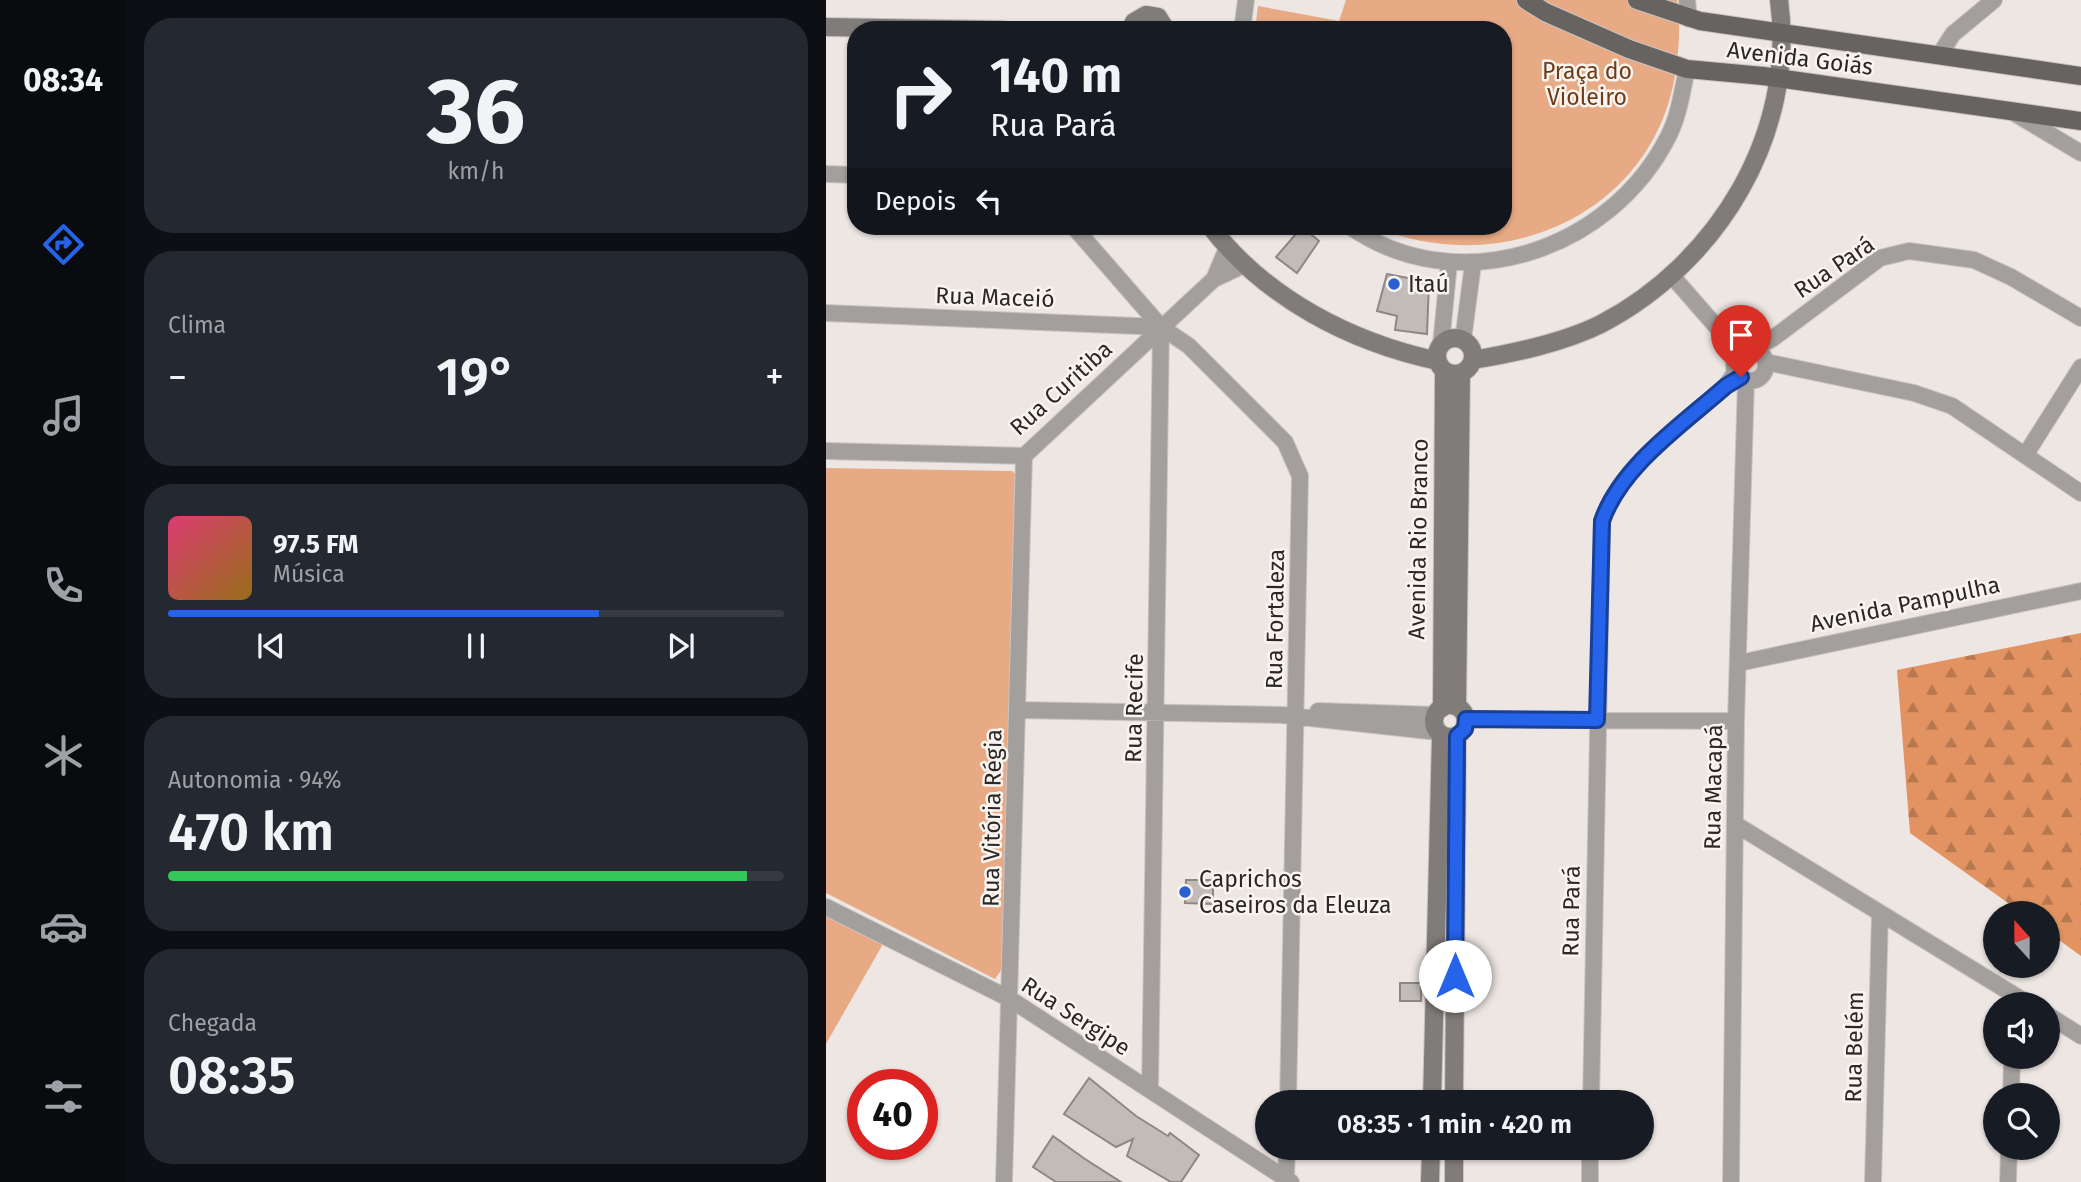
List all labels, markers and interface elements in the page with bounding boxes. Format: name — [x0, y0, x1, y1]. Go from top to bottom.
street label: Avenida Goiás — [1725, 35, 1875, 81]
text: 140 m — [990, 46, 1122, 105]
icon: right — [875, 49, 966, 140]
text: 36 — [427, 57, 525, 166]
park label: Praça do Violeiro — [1542, 57, 1632, 111]
text: 08:34 — [23, 61, 103, 99]
text: Rua Pará — [990, 106, 1117, 144]
text: km/h — [448, 157, 504, 185]
icon: left — [970, 182, 1008, 220]
text: Depois — [875, 186, 956, 217]
icon: directions — [39, 220, 88, 269]
street label: Rua Pará — [1788, 230, 1880, 304]
place label: Itaú — [1408, 270, 1449, 298]
marker: Itaú — [1386, 276, 1402, 292]
street label: Rua Maceió — [935, 281, 1055, 313]
pin — [1711, 305, 1771, 377]
text: Clima — [168, 311, 226, 339]
icon: arrive — [1722, 316, 1760, 354]
street label: Rua Curitiba — [1004, 335, 1118, 441]
text: 19° — [436, 346, 516, 409]
text: − — [168, 354, 187, 400]
text: + — [765, 354, 784, 400]
icon: music — [39, 391, 88, 440]
street label: Avenida Rio Branco — [1402, 438, 1434, 640]
text: 97.5 FM — [273, 529, 358, 560]
street label: Rua Fortaleza — [1260, 549, 1290, 689]
text: Música — [273, 560, 345, 588]
icon: phone — [39, 561, 88, 610]
street label: Avenida Pampulha — [1808, 570, 2002, 638]
icon: previous — [252, 627, 290, 665]
icon: pause — [457, 627, 495, 665]
icon: next — [662, 627, 700, 665]
street label: Rua Recife — [1119, 653, 1149, 763]
street label: Rua Macapá — [1698, 724, 1728, 850]
street label: Rua Vitória Régia — [976, 729, 1008, 907]
icon: climate — [39, 731, 88, 780]
text: Autonomia · 94% — [168, 766, 341, 794]
text: 470 km — [168, 801, 334, 864]
place label: Caprichos Caseiros da Eleuza — [1199, 865, 1391, 919]
street label: Rua Pará — [1556, 865, 1586, 957]
marker: Caprichos Caseiros da Eleuza — [1177, 884, 1193, 900]
north arrow — [1983, 901, 2060, 978]
map controls — [1983, 901, 2060, 1160]
icon: car — [39, 902, 88, 951]
position arrow — [1418, 939, 1492, 1013]
street label: Rua Sergipe — [1016, 970, 1136, 1062]
street label: Rua Belém — [1839, 991, 1869, 1103]
button: sound — [1983, 992, 2060, 1069]
text: Chegada — [168, 1009, 257, 1037]
text: 08:35 — [168, 1044, 295, 1107]
speed limit sign: 40 — [847, 1069, 938, 1160]
icon: filters — [39, 1072, 88, 1121]
button: search — [1983, 1083, 2060, 1160]
text: 08:35 · 1 min · 420 m — [1337, 1109, 1572, 1140]

